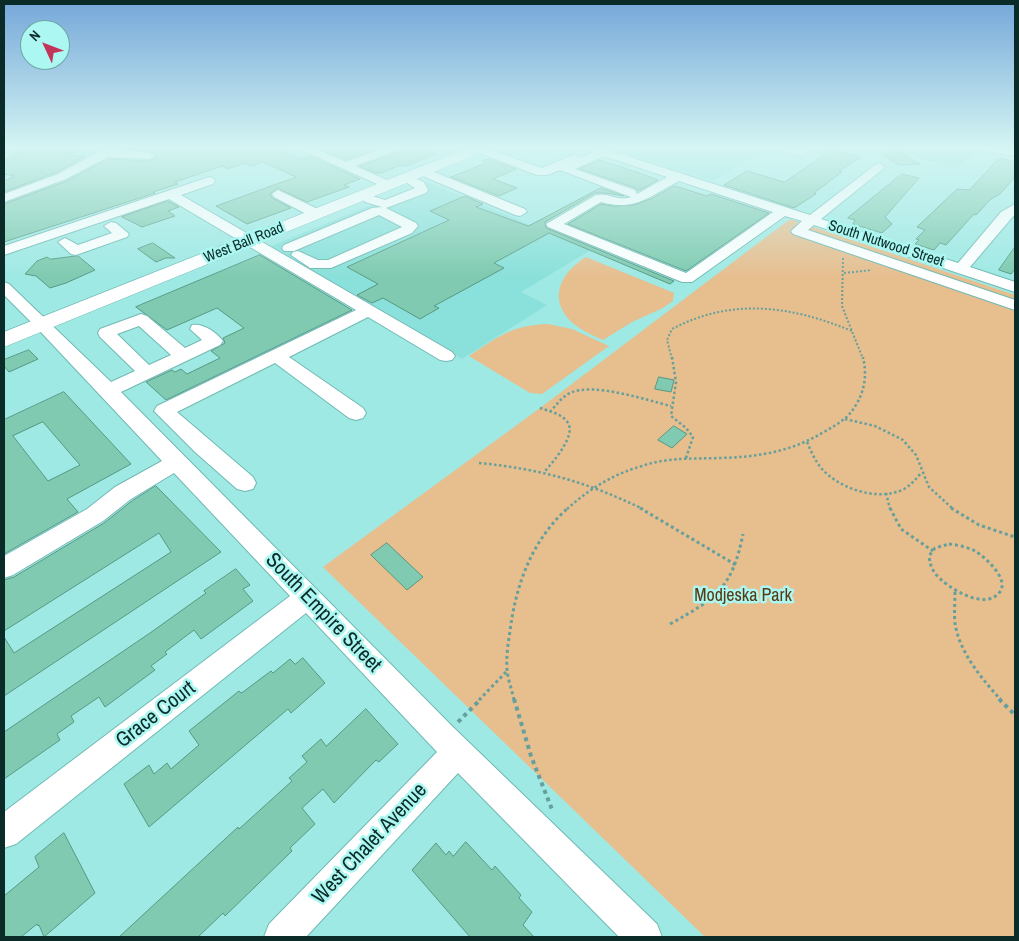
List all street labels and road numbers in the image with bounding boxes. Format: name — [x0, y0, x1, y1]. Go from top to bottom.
street label: South Nutwood Street — [826, 217, 946, 271]
street label: West Ball Road — [201, 219, 287, 267]
street label: South Empire Street — [260, 548, 386, 678]
street label: Grace Court — [111, 676, 201, 754]
street label: West Chalet Avenue — [307, 778, 433, 910]

